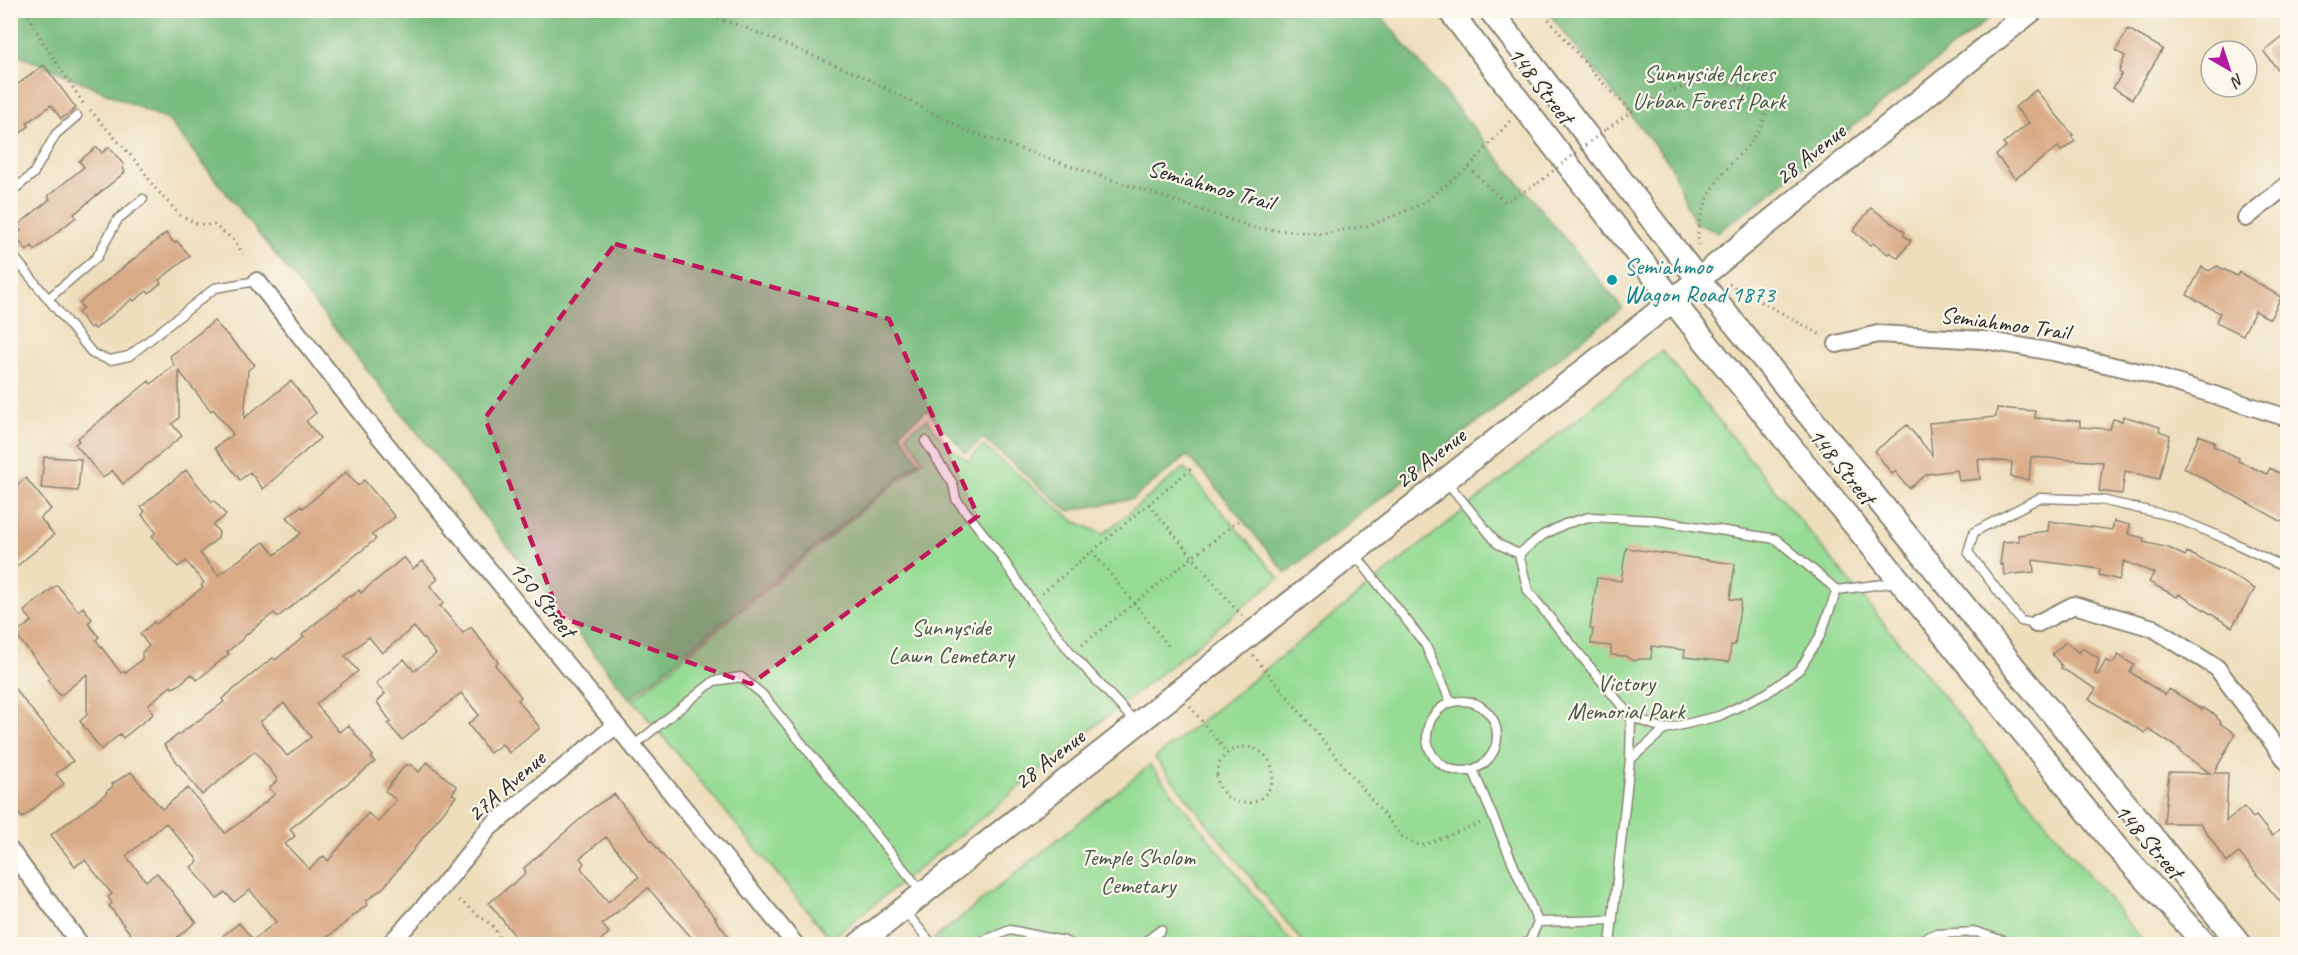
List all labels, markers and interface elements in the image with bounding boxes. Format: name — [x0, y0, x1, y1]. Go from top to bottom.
north arrow — [2199, 39, 2259, 99]
street label: 148 Street — [1501, 40, 1583, 132]
park label: Sunnyside Acres Urban Forest Park — [1632, 58, 1788, 116]
text: N — [2225, 69, 2248, 93]
street label: 28 Avenue — [1768, 115, 1853, 192]
street label: Semiahmoo Trail — [1144, 153, 1281, 218]
place label: Semiahmoo Wagon Road 1873 — [1624, 251, 1777, 309]
marker: Semiahmoo Wagon Road 1873 — [1605, 273, 1619, 287]
street label: Semiahmoo Trail — [1939, 299, 2075, 347]
street label: 28 Avenue — [1388, 419, 1473, 495]
street label: 148 Street — [1802, 421, 1884, 513]
street label: 150 Street — [503, 554, 585, 646]
park label: Sunnyside Lawn Cemetary — [888, 612, 1015, 670]
park label: Victory Memorial Park — [1567, 668, 1687, 726]
street label: 28 Avenue — [1007, 720, 1092, 796]
street label: 27A Avenue — [460, 742, 553, 828]
street label: 148 Street — [2108, 797, 2192, 887]
park label: Temple Sholom Cemetary — [1081, 842, 1196, 900]

